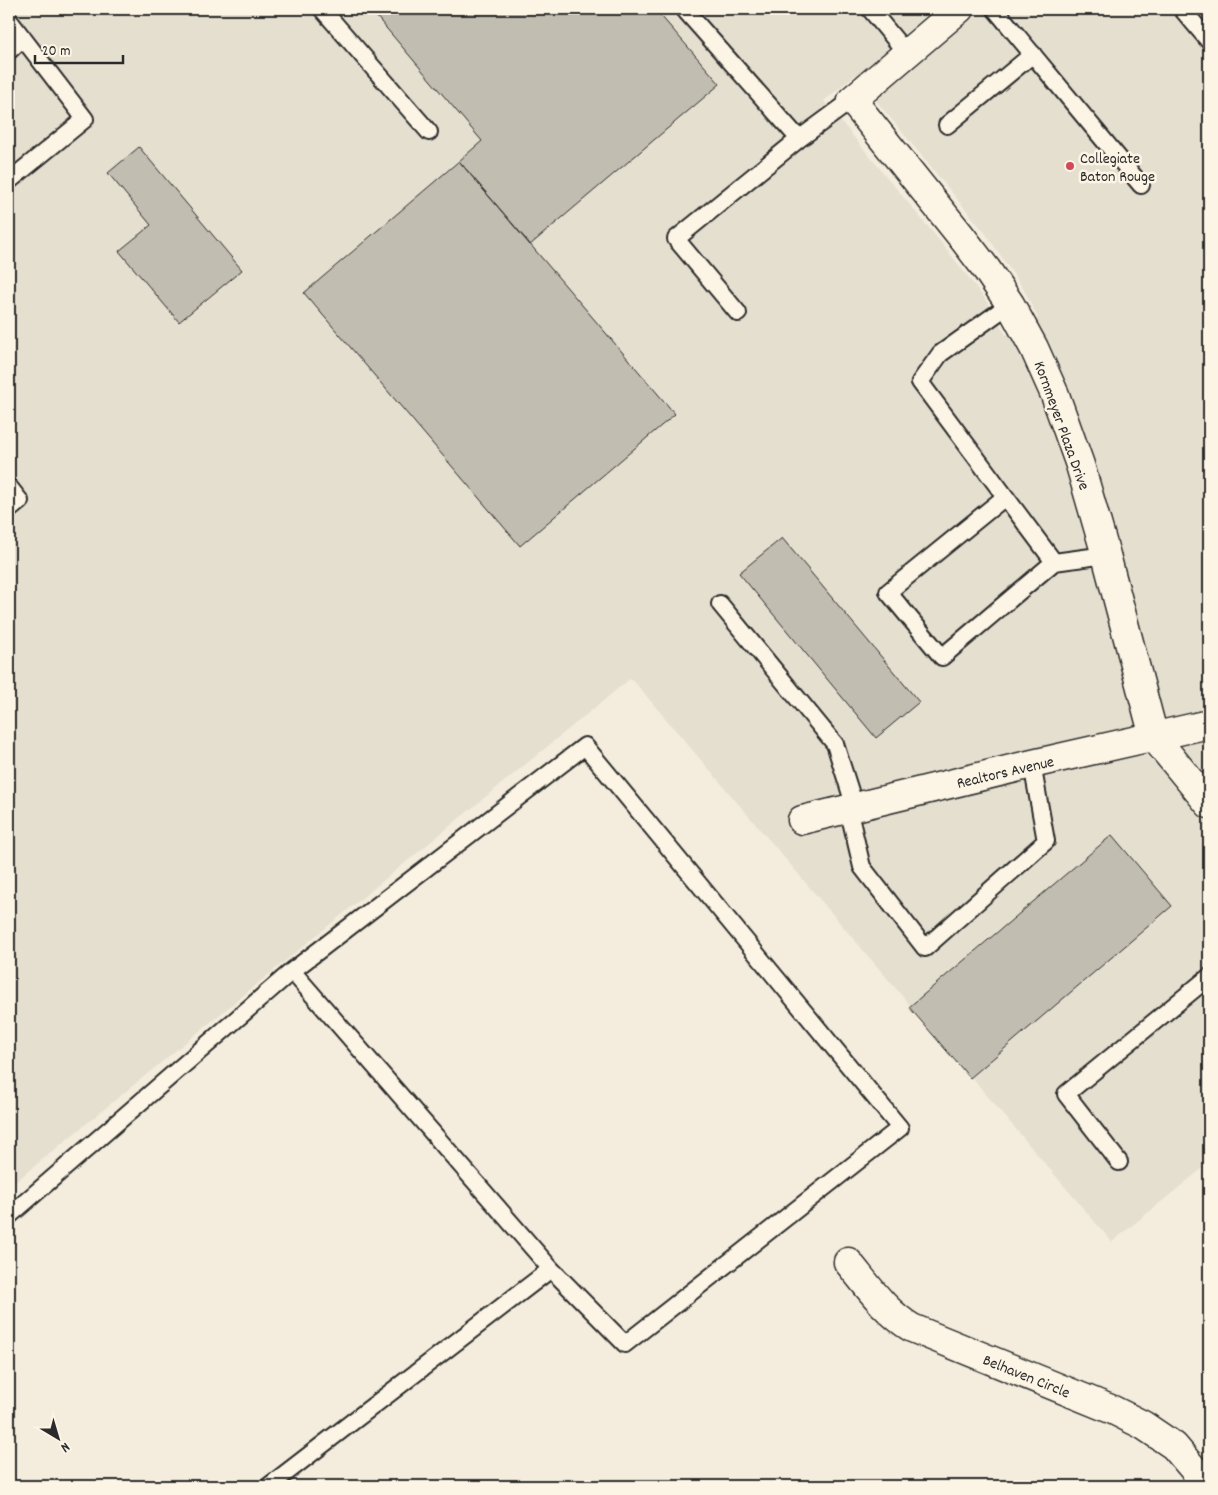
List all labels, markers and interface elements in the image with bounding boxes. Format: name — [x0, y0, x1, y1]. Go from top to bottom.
scale bar — [35, 32, 122, 64]
text: 20 m — [42, 41, 70, 63]
place label: Collegiate Baton Rouge — [1080, 148, 1155, 189]
marker: Collegiate Baton Rouge — [1064, 160, 1076, 172]
street label: Kornmeyer Plaza Drive — [1027, 358, 1095, 494]
street label: Realtors Avenue — [955, 751, 1057, 796]
street label: Belhaven Circle — [979, 1349, 1073, 1405]
north arrow — [32, 1412, 82, 1462]
text: N — [56, 1437, 74, 1457]

